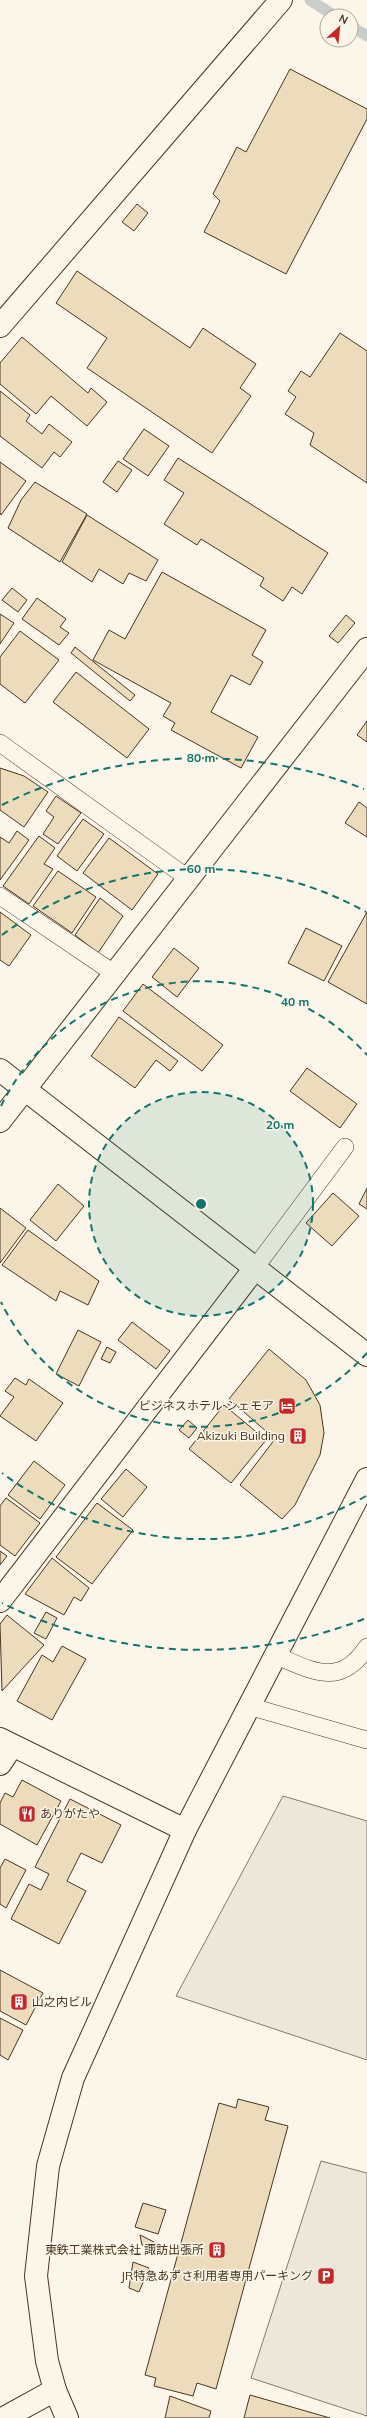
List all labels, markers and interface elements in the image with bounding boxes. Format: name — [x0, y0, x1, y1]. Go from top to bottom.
north arrow — [319, 8, 359, 48]
text: N — [337, 11, 350, 27]
text: 80 m — [187, 750, 215, 765]
text: 60 m — [187, 861, 215, 876]
text: 40 m — [281, 994, 309, 1009]
text: 20 m — [266, 1117, 294, 1132]
centre of rings — [194, 1197, 208, 1211]
hotel icon: ビジネスホテル シェモア — [277, 1396, 297, 1416]
place label: ビジネスホテル シェモア — [139, 1398, 274, 1413]
building icon: Akizuki Building — [288, 1426, 308, 1446]
place label: Akizuki Building — [197, 1428, 285, 1443]
restaurant icon: ありがたや — [17, 1804, 37, 1824]
place label: ありがたや — [40, 1806, 100, 1821]
building icon: 山之内ビル — [9, 1992, 29, 2012]
place label: 山之内ビル — [32, 1994, 92, 2009]
building icon: 東鉄工業株式会社 諏訪出張所 — [207, 2240, 227, 2260]
place label: 東鉄工業株式会社 諏訪出張所 — [45, 2242, 204, 2257]
parking icon: JR特急あずさ利用者専用パーキング — [316, 2266, 336, 2286]
place label: JR特急あずさ利用者専用パーキング — [121, 2268, 313, 2283]

